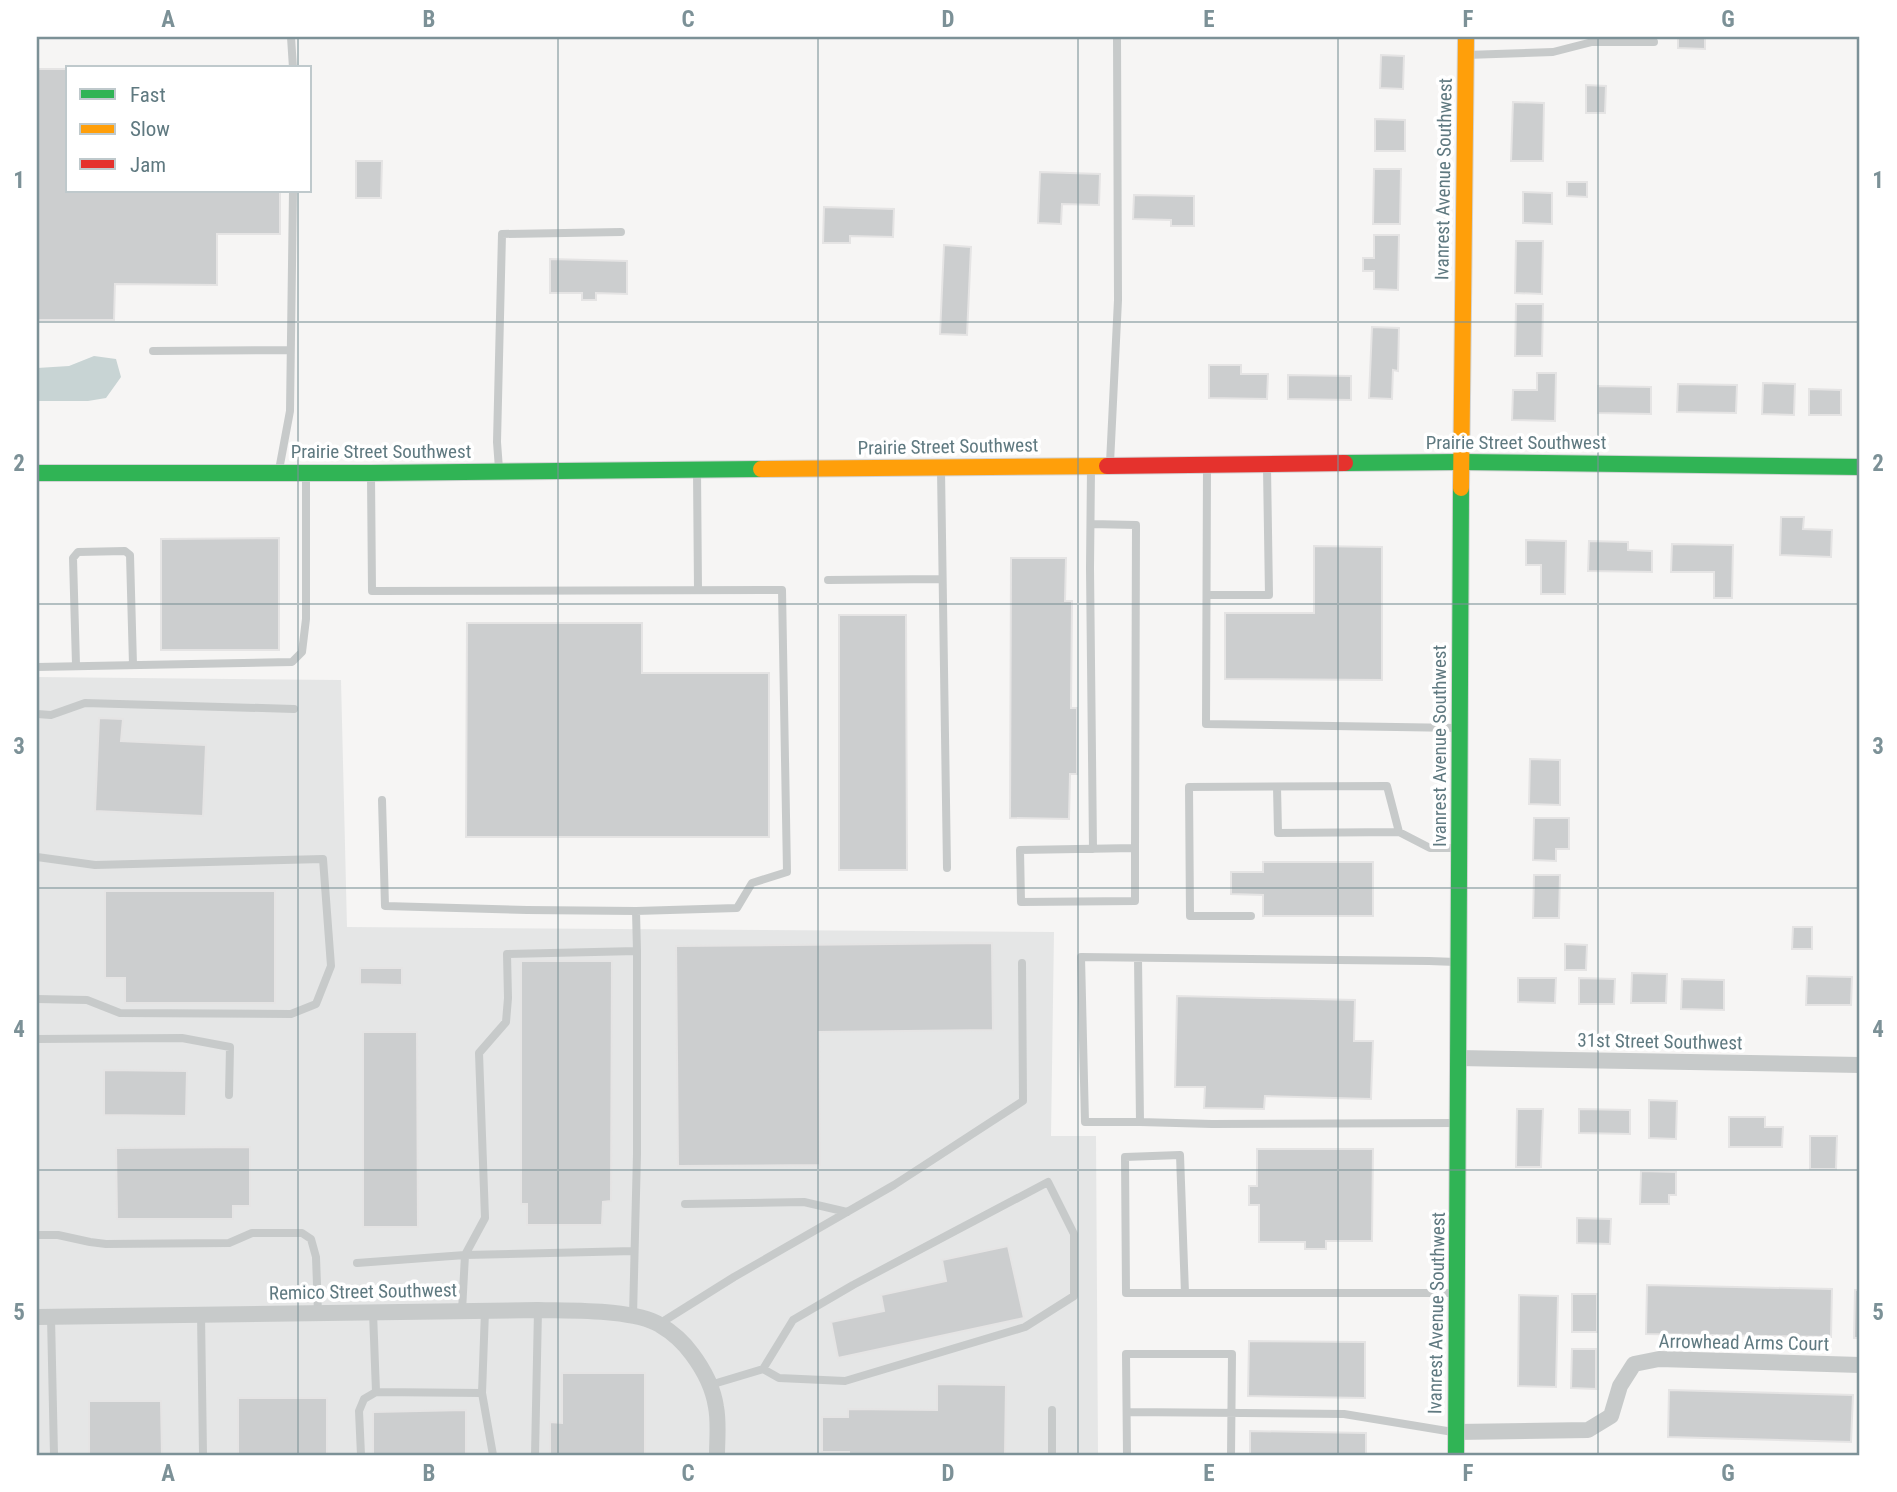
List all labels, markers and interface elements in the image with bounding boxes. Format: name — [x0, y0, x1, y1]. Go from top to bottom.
text: A — [161, 6, 175, 33]
text: B — [423, 6, 435, 33]
text: C — [681, 6, 695, 33]
text: D — [942, 6, 955, 33]
text: E — [1203, 6, 1215, 33]
text: F — [1463, 6, 1474, 33]
text: G — [1721, 6, 1735, 33]
legend — [66, 66, 312, 192]
street label: Ivanrest Avenue Southwest — [1430, 78, 1457, 280]
text: Fast — [130, 83, 166, 107]
text: Slow — [130, 117, 170, 141]
text: Jam — [130, 153, 166, 177]
text: 1 — [13, 167, 25, 194]
text: 1 — [1872, 167, 1884, 194]
street label: Prairie Street Southwest — [1426, 431, 1606, 454]
street label: Prairie Street Southwest — [858, 433, 1039, 460]
street label: Prairie Street Southwest — [291, 440, 471, 463]
text: 2 — [13, 450, 25, 477]
text: 2 — [1872, 450, 1884, 477]
street label: Ivanrest Avenue Southwest — [1428, 645, 1451, 847]
text: 3 — [13, 733, 25, 760]
text: 3 — [1872, 733, 1884, 760]
text: 4 — [13, 1016, 25, 1043]
text: 4 — [1872, 1016, 1884, 1043]
street label: 31st Street Southwest — [1577, 1029, 1743, 1054]
street label: Ivanrest Avenue Southwest — [1423, 1212, 1450, 1414]
street label: Remico Street Southwest — [269, 1278, 457, 1305]
text: 5 — [13, 1299, 25, 1326]
text: 5 — [1872, 1299, 1884, 1326]
street label: Arrowhead Arms Court — [1658, 1330, 1830, 1355]
text: A — [161, 1460, 175, 1487]
text: B — [423, 1460, 435, 1487]
text: C — [681, 1460, 695, 1487]
text: D — [942, 1460, 955, 1487]
text: E — [1203, 1460, 1215, 1487]
text: F — [1463, 1460, 1474, 1487]
text: G — [1721, 1460, 1735, 1487]

